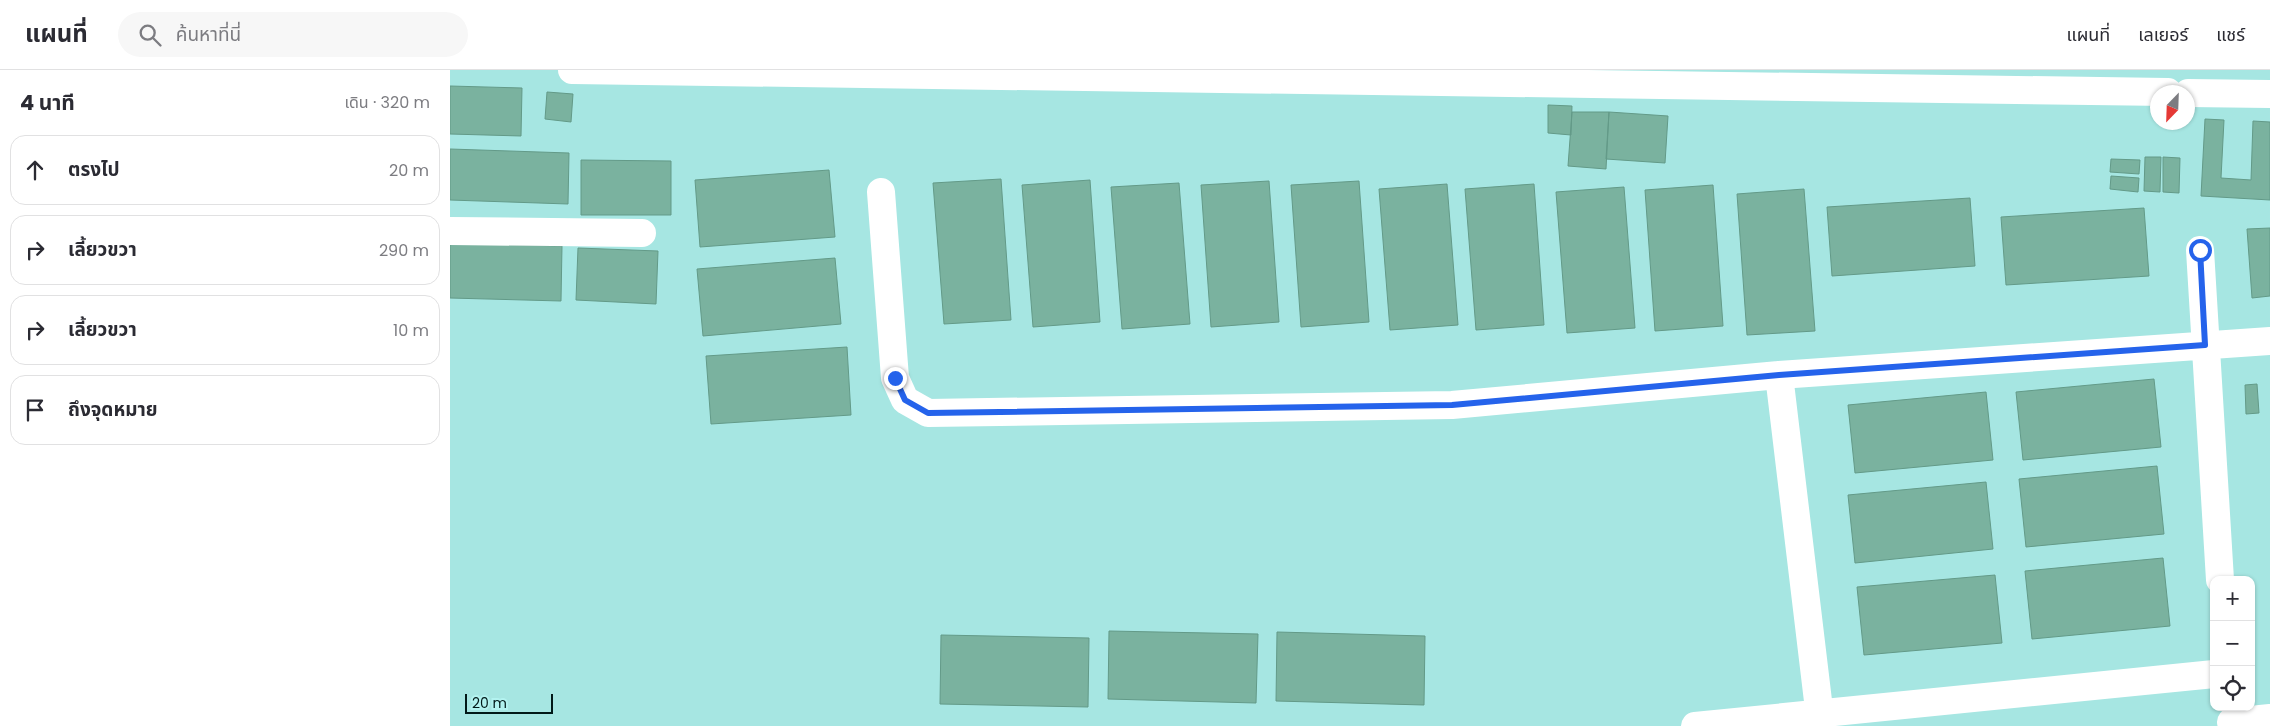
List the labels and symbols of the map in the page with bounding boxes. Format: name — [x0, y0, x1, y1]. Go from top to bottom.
north arrow — [2150, 85, 2195, 130]
route start — [2189, 239, 2212, 262]
route end — [884, 367, 907, 390]
scale bar — [465, 691, 552, 714]

